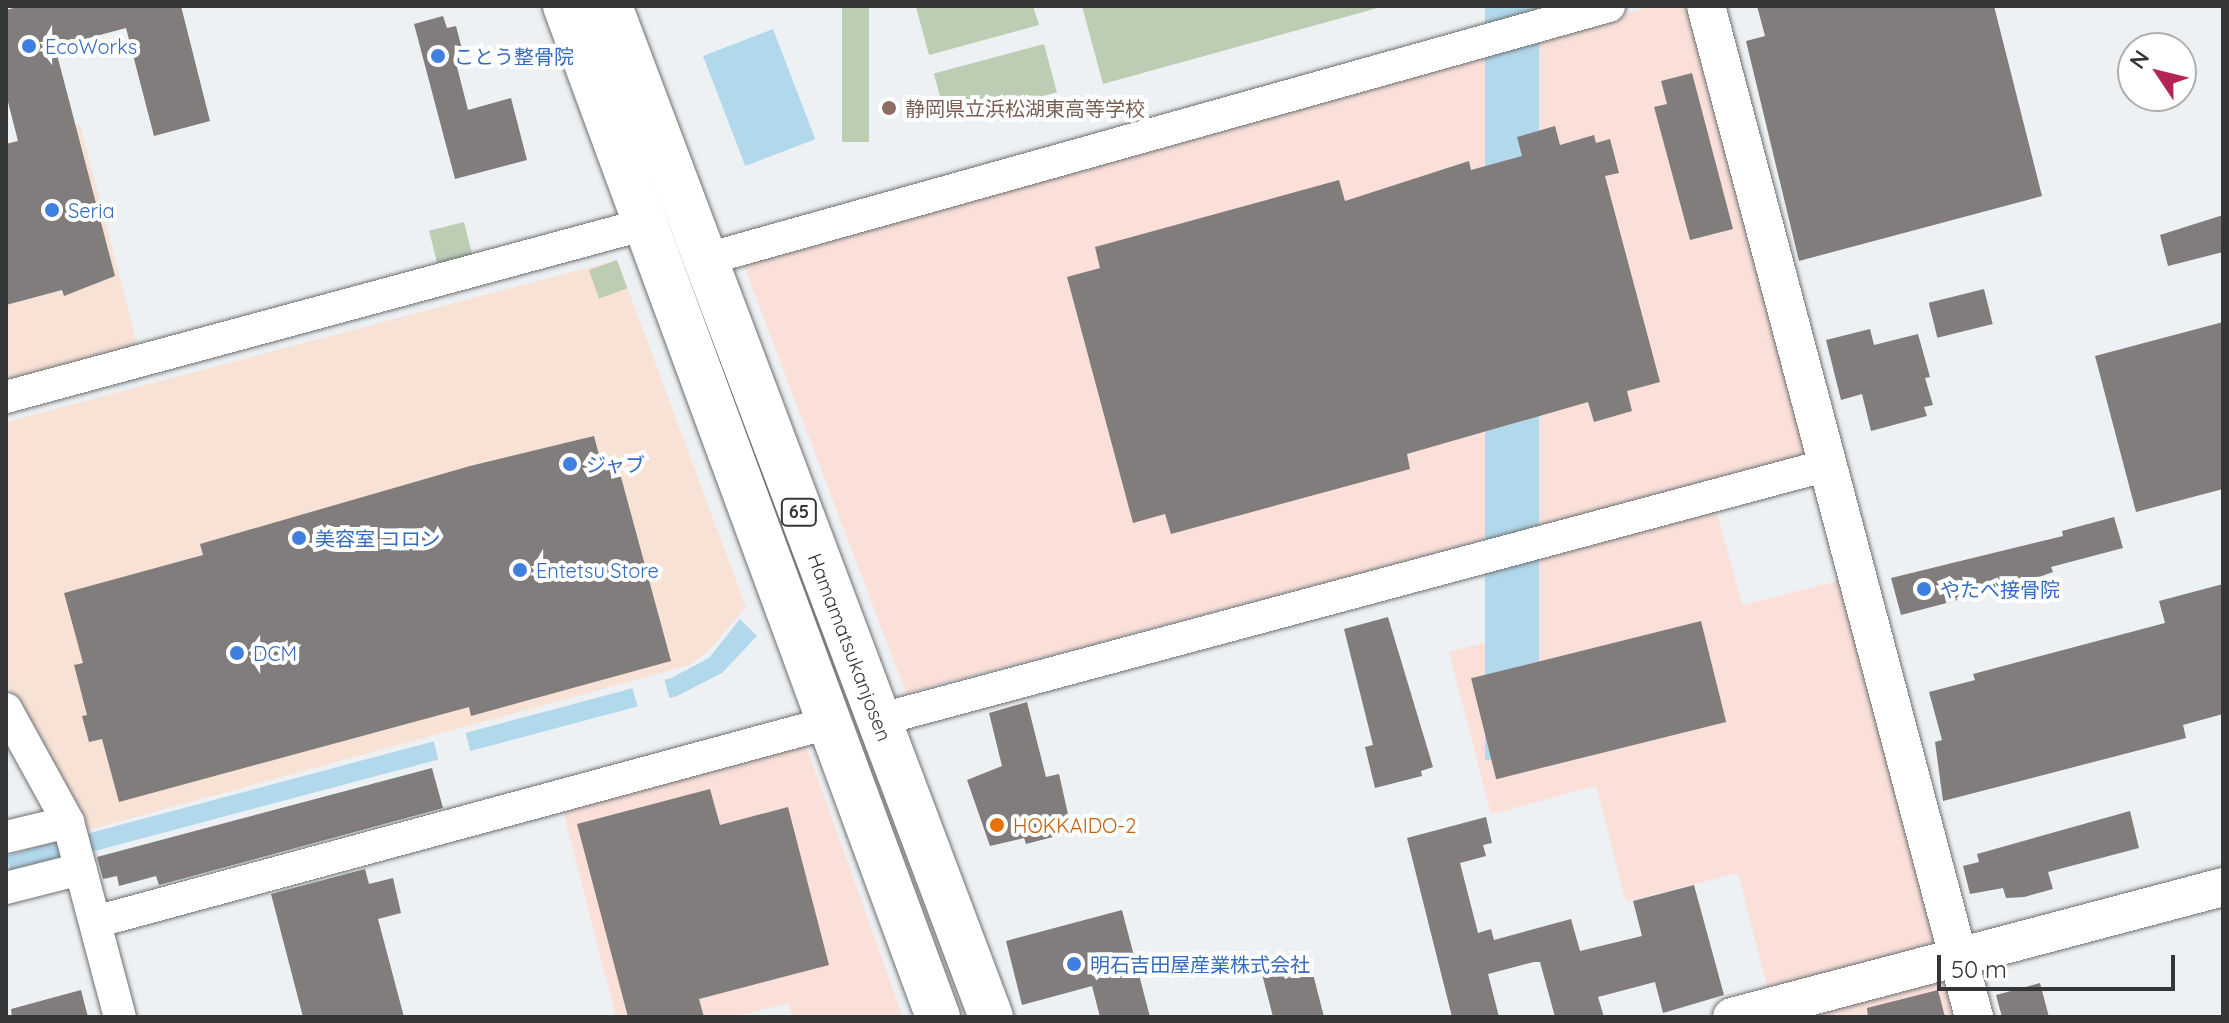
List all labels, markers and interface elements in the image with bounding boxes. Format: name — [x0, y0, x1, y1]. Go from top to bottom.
north arrow — [2117, 32, 2197, 112]
place label: EcoWorks — [45, 34, 137, 58]
marker: EcoWorks — [20, 37, 38, 55]
place label: ことう整骨院 — [454, 44, 574, 68]
text: N — [2123, 45, 2155, 74]
marker: ことう整骨院 — [429, 47, 447, 65]
place label: 静岡県立浜松湖東高等学校 — [905, 96, 1145, 120]
marker: 静岡県立浜松湖東高等学校 — [880, 99, 898, 117]
place label: Seria — [68, 198, 115, 222]
marker: Seria — [43, 201, 61, 219]
place label: ジャブ — [586, 452, 646, 476]
marker: ジャブ — [561, 455, 579, 473]
road number: 65 — [779, 498, 819, 526]
place label: 美容室 コロン — [315, 526, 440, 550]
marker: 美容室 コロン — [290, 529, 308, 547]
street label: Hamamatsukanjosen — [803, 550, 897, 744]
place label: Entetsu Store — [536, 558, 659, 582]
marker: Entetsu Store — [511, 561, 529, 579]
place label: やたべ接骨院 — [1940, 577, 2060, 601]
marker: やたべ接骨院 — [1915, 580, 1933, 598]
place label: DCM — [253, 641, 297, 665]
marker: DCM — [228, 644, 246, 662]
place label: HOKKAIDO-2 — [1013, 813, 1136, 837]
marker: HOKKAIDO-2 — [988, 816, 1006, 834]
scale bar — [1941, 939, 2179, 989]
place label: 明石吉田屋産業株式会社 — [1090, 952, 1310, 976]
text: 50 m — [1951, 954, 2007, 984]
marker: 明石吉田屋産業株式会社 — [1065, 955, 1083, 973]

